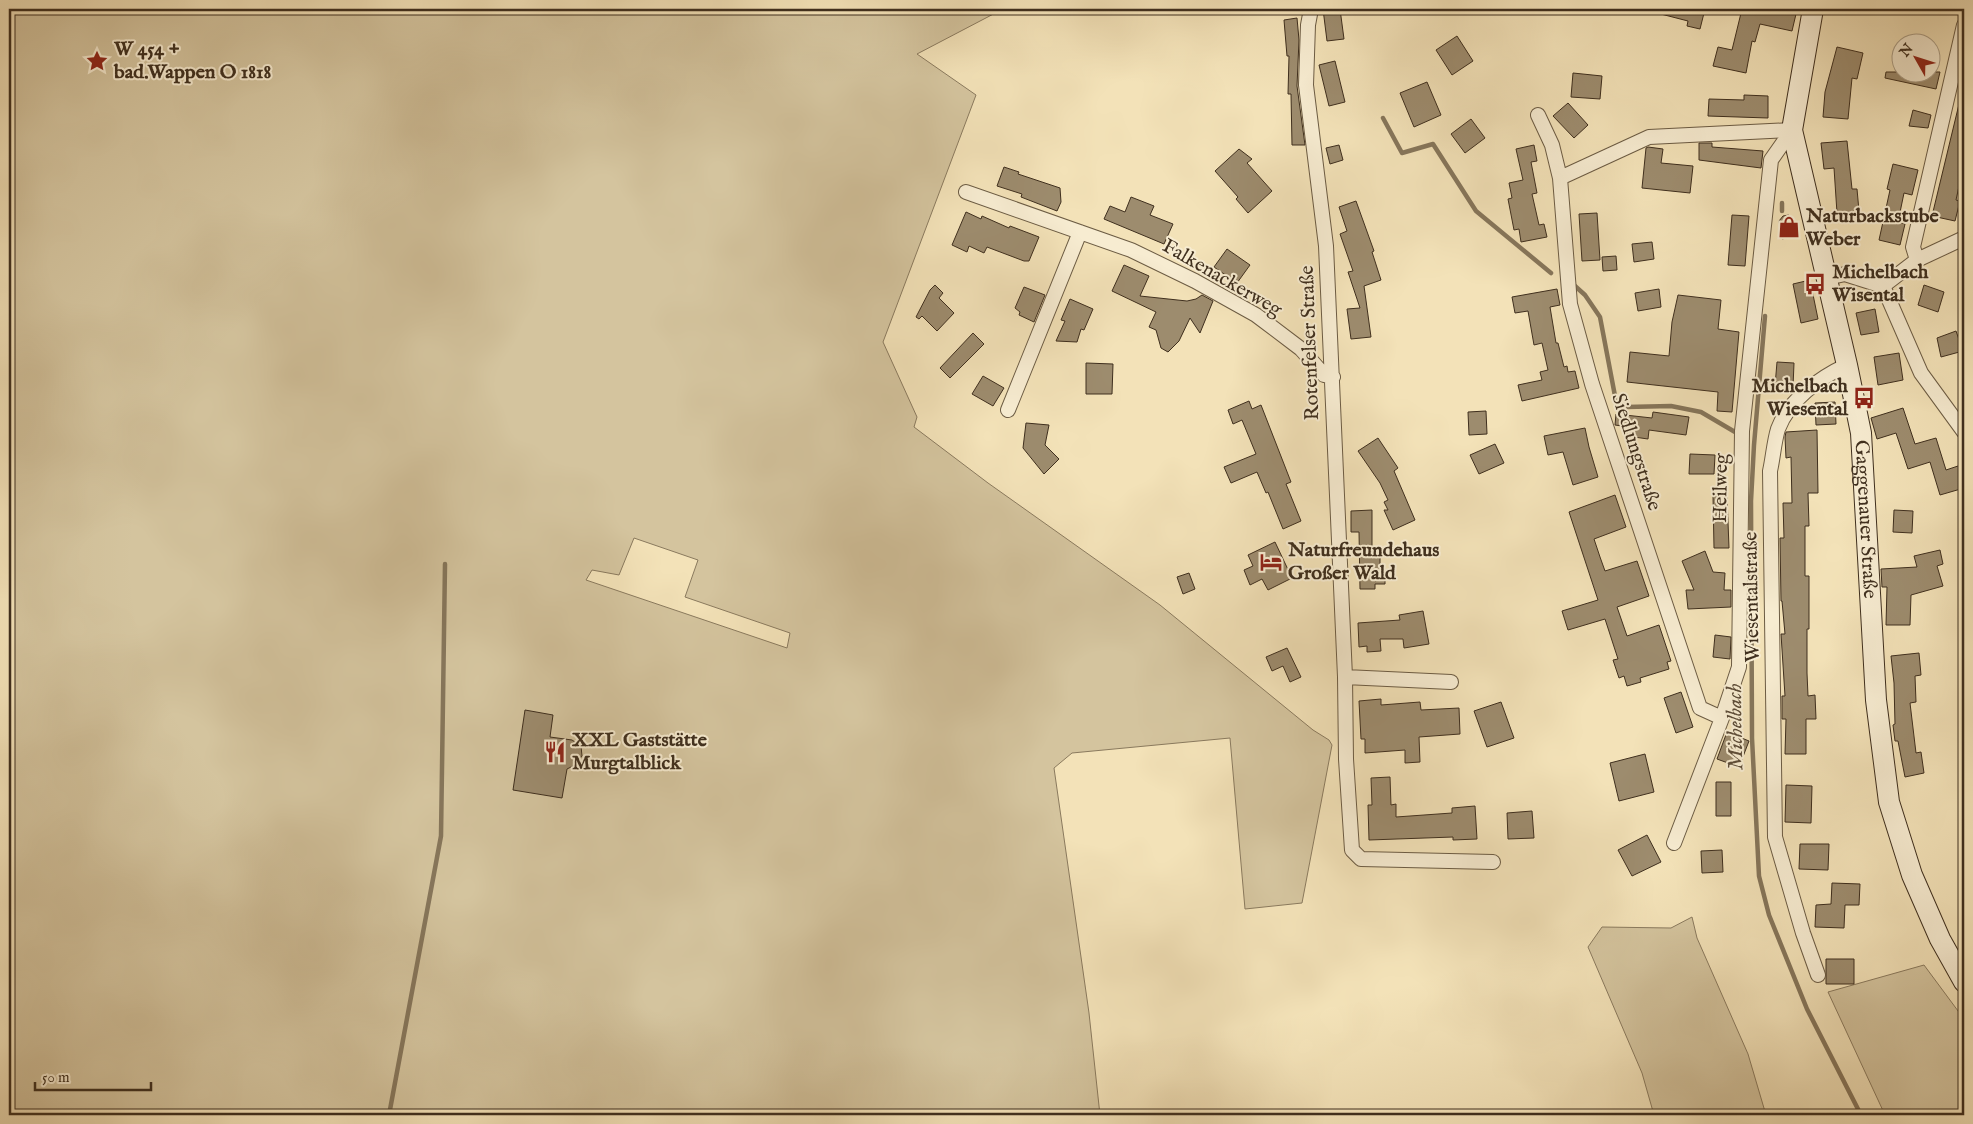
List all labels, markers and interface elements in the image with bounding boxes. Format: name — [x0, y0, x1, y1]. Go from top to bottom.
north arrow — [1890, 32, 1940, 82]
place label: W 454 + bad.Wappen O 1818 — [113, 37, 272, 85]
text: N — [1895, 40, 1917, 62]
place icon: W 454 + bad.Wappen O 1818 — [84, 48, 110, 74]
place label: Naturbackstube Weber — [1805, 204, 1940, 252]
shop icon: Naturbackstube Weber — [1776, 214, 1802, 240]
street label: Falkenackerweg — [1158, 234, 1287, 323]
place label: Michelbach Wisental — [1831, 260, 1929, 308]
street label: Rotenfelser Straße — [1295, 265, 1325, 421]
bus stop icon: Michelbach Wisental — [1802, 271, 1828, 297]
place label: Michelbach Wiesental — [1752, 374, 1849, 422]
bus stop icon: Michelbach Wiesental — [1851, 385, 1877, 411]
street label: Siedlungstraße — [1605, 390, 1667, 514]
street label: Gaggenauer Straße — [1849, 439, 1883, 599]
street label: Heilweg — [1708, 452, 1734, 523]
street label: Wiesentalstraße — [1738, 531, 1766, 663]
place label: Naturfreundehaus Großer Wald — [1287, 538, 1439, 586]
hotel icon: Naturfreundehaus Großer Wald — [1258, 549, 1284, 575]
water label: Michelbach — [1722, 683, 1750, 771]
place label: XXL Gaststätte Murgtalblick — [571, 728, 708, 776]
restaurant icon: XXL Gaststätte Murgtalblick — [542, 739, 568, 765]
scale bar — [35, 1059, 151, 1091]
text: 50 m — [42, 1068, 70, 1087]

